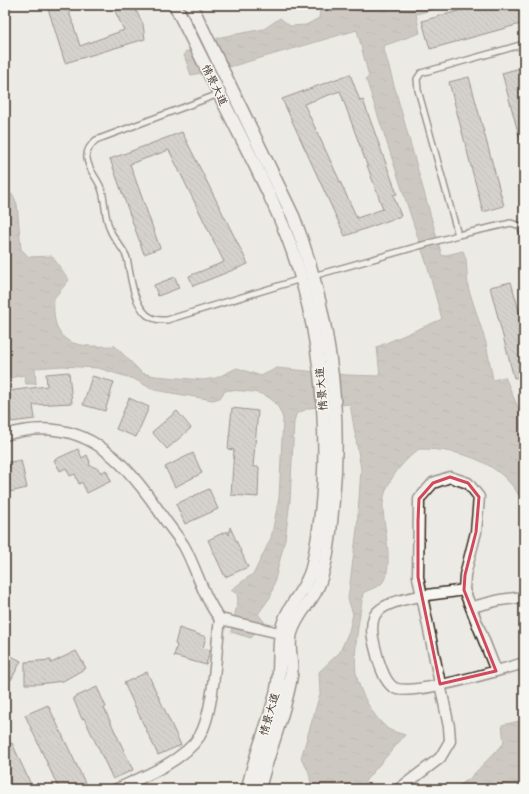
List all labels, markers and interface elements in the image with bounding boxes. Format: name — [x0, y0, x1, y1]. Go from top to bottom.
street label: 情景大道 — [199, 63, 230, 108]
street label: 情景大道 — [313, 366, 330, 411]
street label: 情景大道 — [257, 691, 282, 737]

